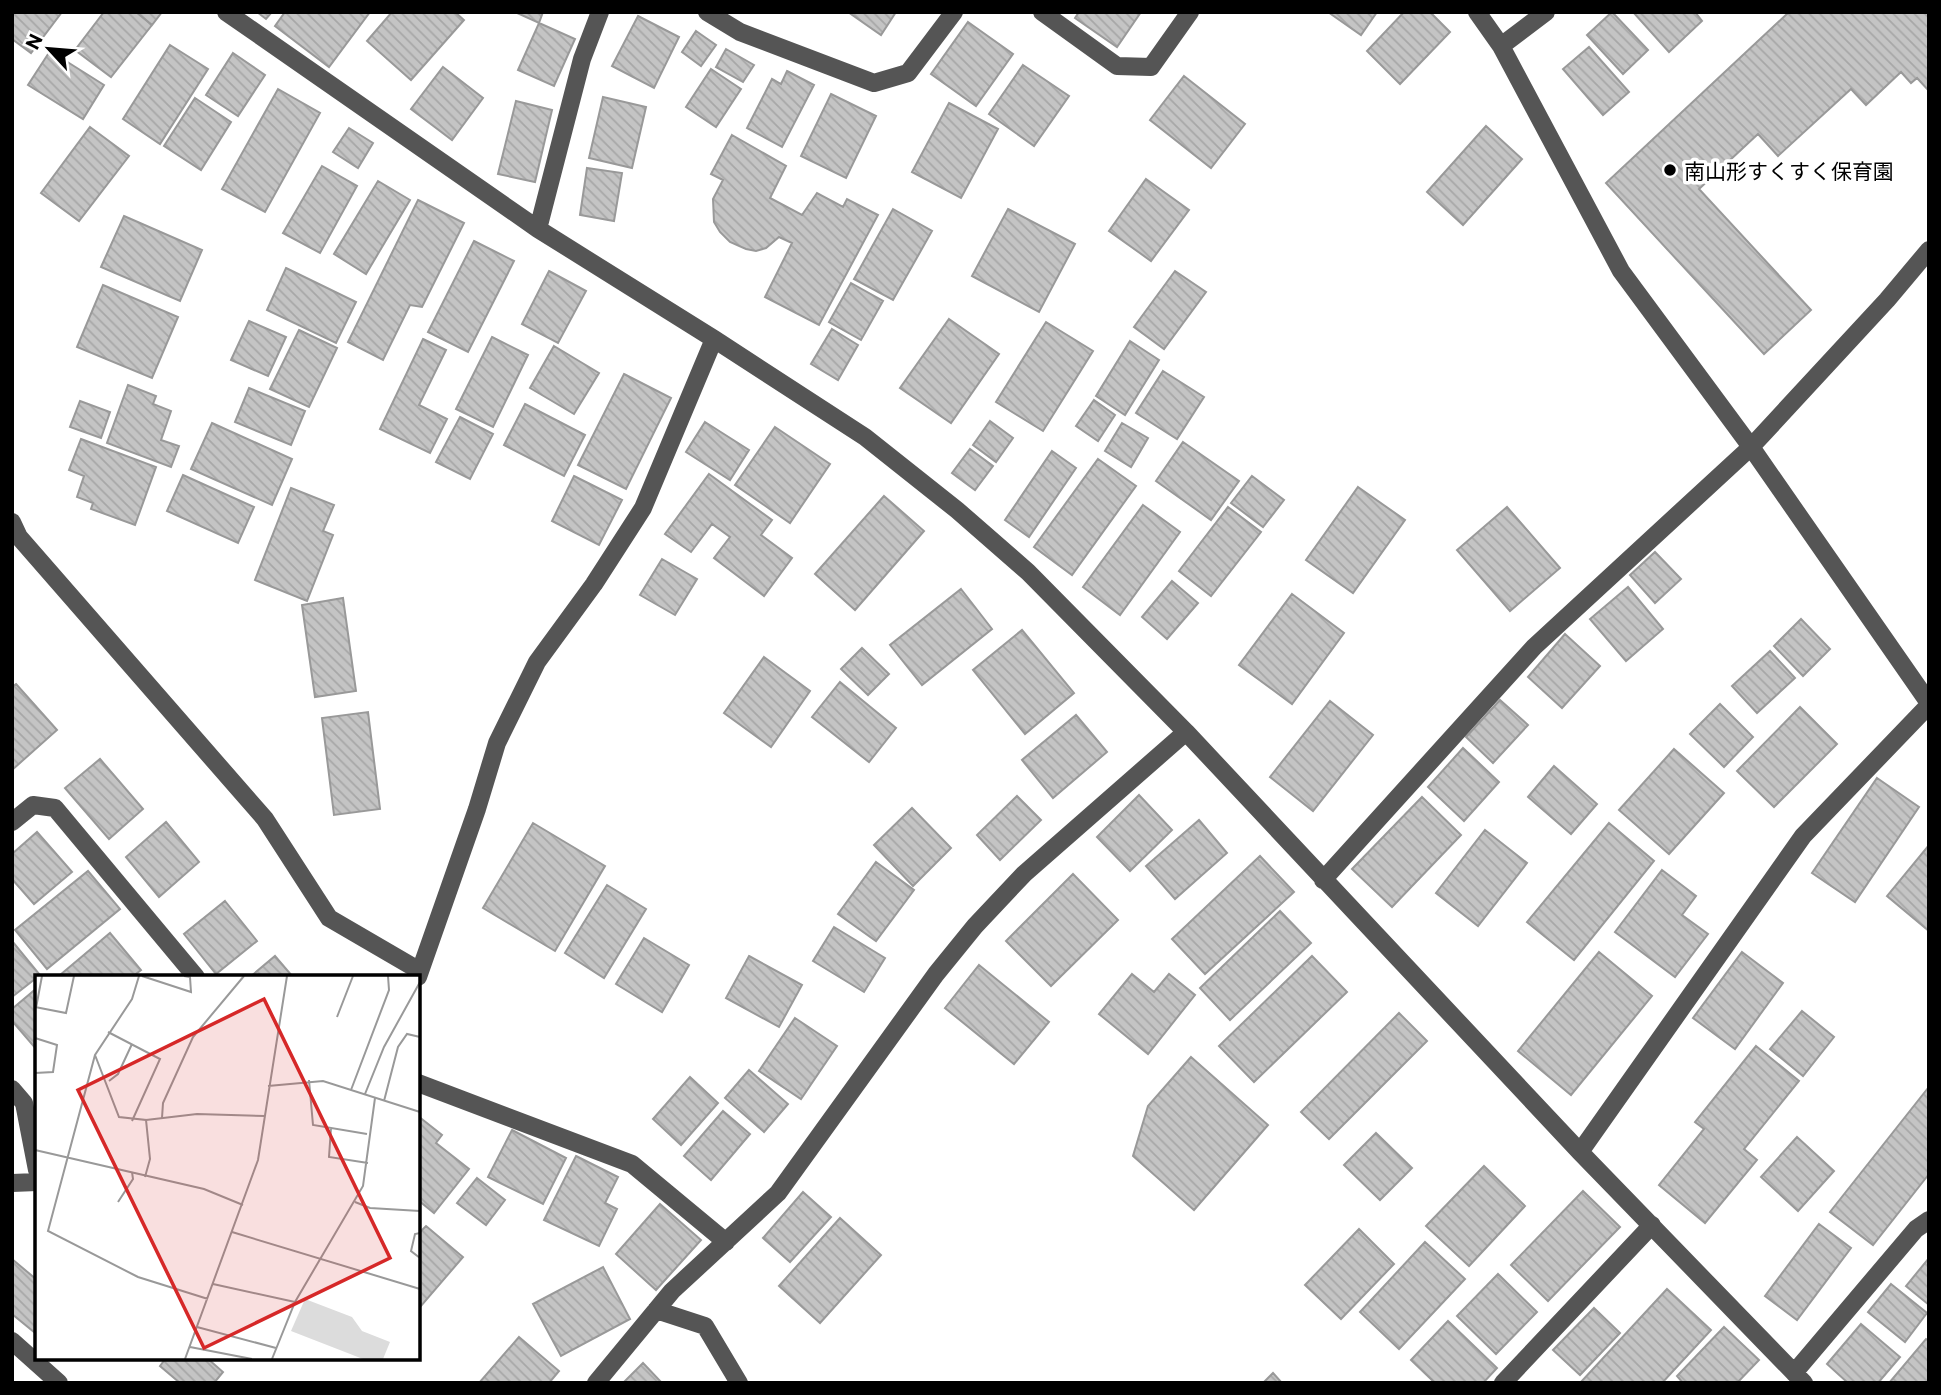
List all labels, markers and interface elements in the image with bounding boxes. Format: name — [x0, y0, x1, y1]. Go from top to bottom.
north arrow — [14, 14, 84, 84]
text: N — [20, 30, 47, 53]
place label: 南山形すくすく保育園 — [1684, 158, 1894, 183]
marker: 南山形すくすく保育園 — [1662, 162, 1678, 178]
inset map — [35, 975, 420, 1360]

